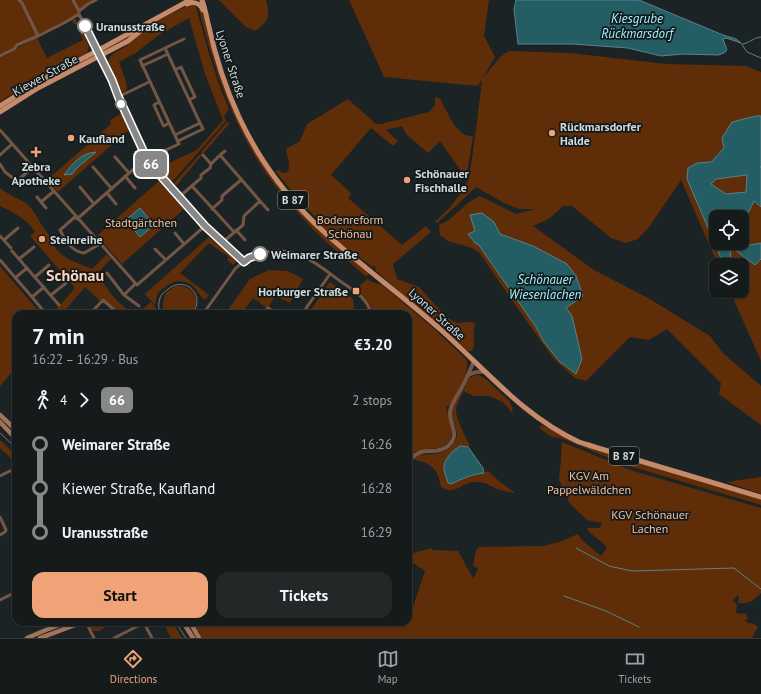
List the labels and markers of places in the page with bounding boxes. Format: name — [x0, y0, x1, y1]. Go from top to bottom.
marker: Uranusstraße — [77, 18, 93, 34]
place label: Uranusstraße — [96, 19, 165, 34]
unlabelled marker — [115, 98, 127, 110]
place label: Rückmarsdorfer Halde — [560, 119, 642, 148]
marker: Rückmarsdorfer Halde — [547, 128, 557, 138]
place label: Kaufland — [79, 131, 125, 146]
marker: Kaufland — [66, 133, 76, 143]
marker: Zebra Apotheke — [31, 147, 41, 157]
place label: Zebra Apotheke — [12, 159, 60, 188]
place label: Schönauer Fischhalle — [415, 166, 470, 195]
marker: Schönauer Fischhalle — [402, 175, 412, 185]
place label: Steinreihe — [50, 232, 103, 247]
marker: Steinreihe — [37, 234, 47, 244]
marker: Weimarer Straße — [252, 246, 268, 262]
place label: Weimarer Straße — [271, 247, 358, 262]
place label: Horburger Straße — [258, 284, 348, 299]
marker: Horburger Straße — [351, 286, 361, 296]

